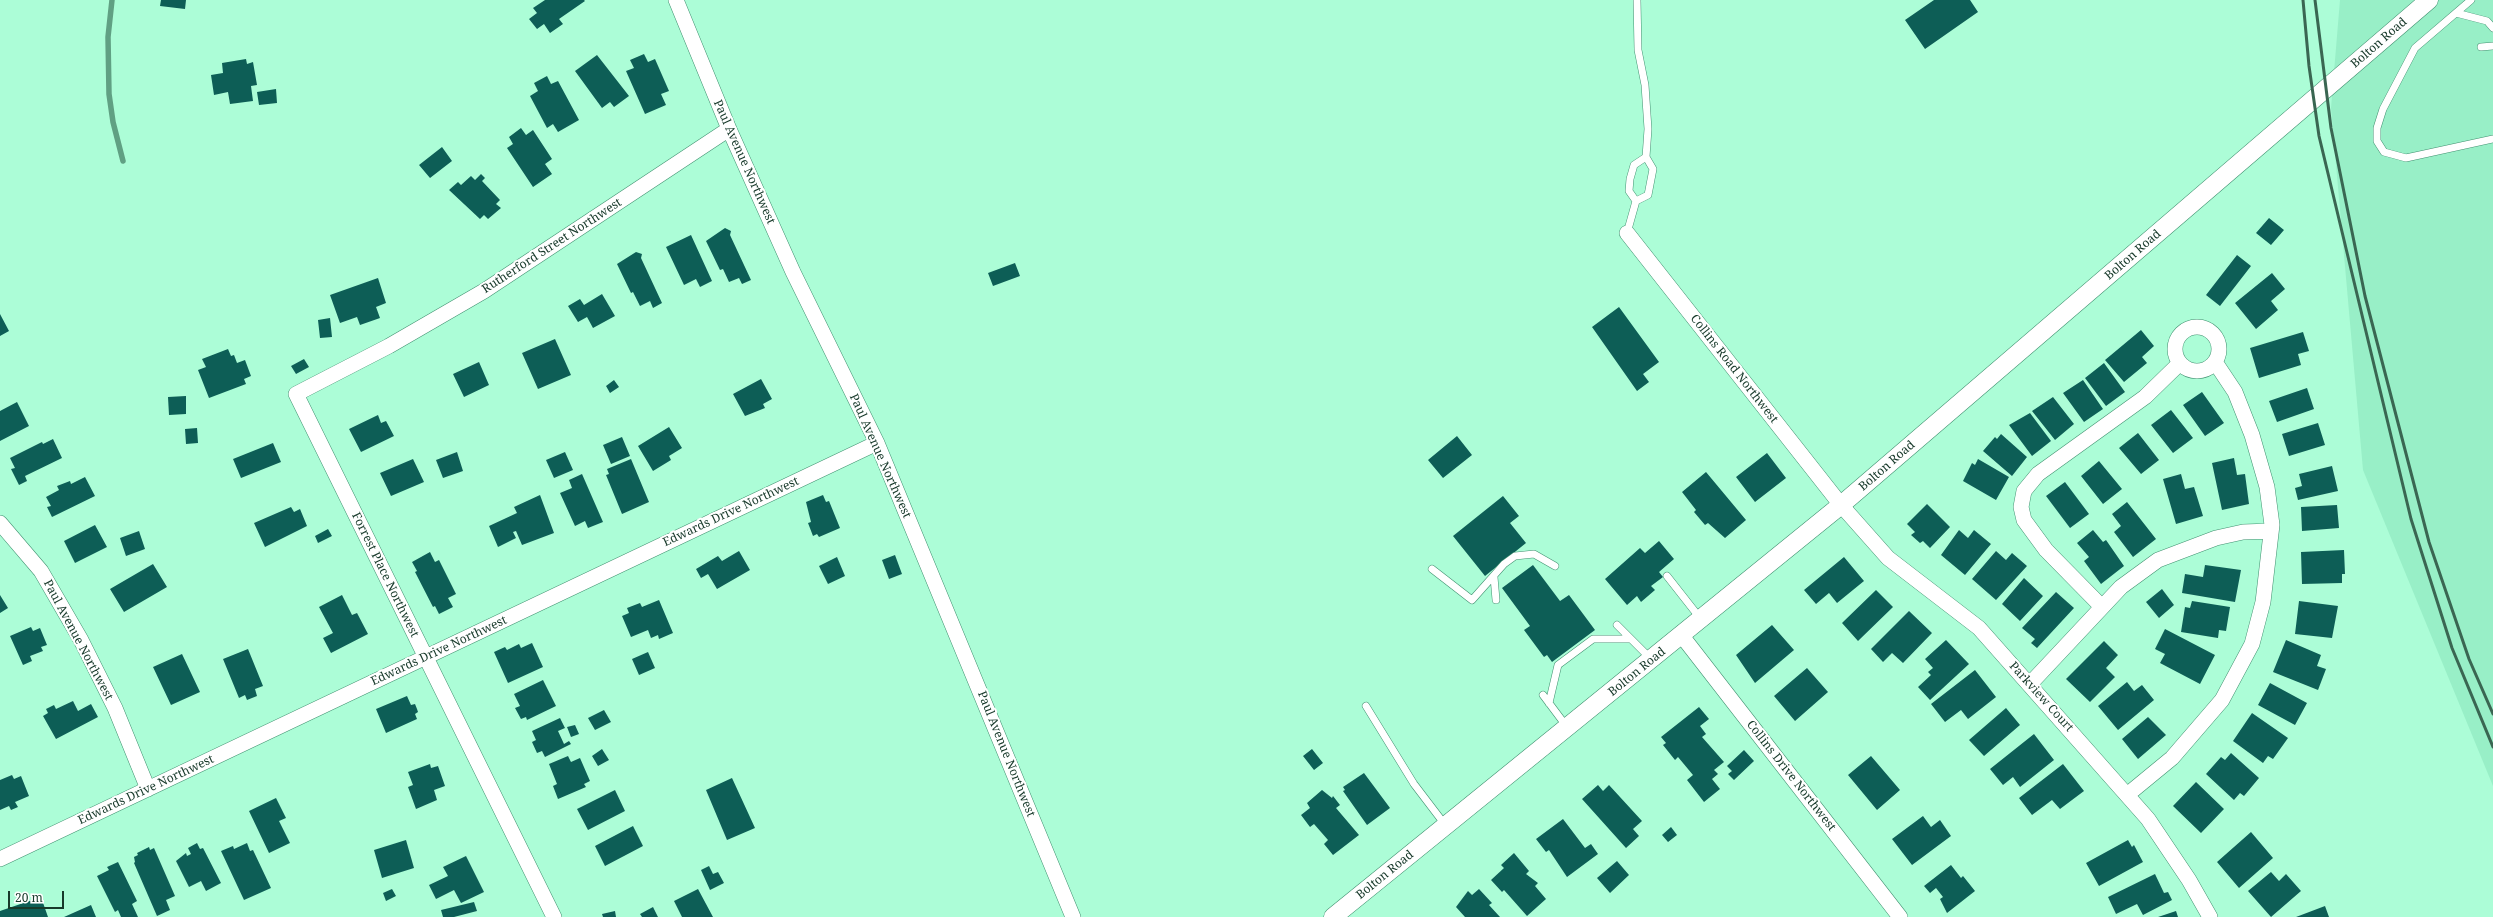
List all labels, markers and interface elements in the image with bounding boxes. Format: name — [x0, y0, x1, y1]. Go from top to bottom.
street label: Bolton Road — [2348, 15, 2410, 71]
street label: Paul Avenue Northwest — [710, 98, 778, 226]
street label: Rutherford Street Northwest — [480, 195, 624, 297]
street label: Bolton Road — [2102, 227, 2164, 283]
street label: Collins Road Northwest — [1687, 312, 1781, 426]
street label: Paul Avenue Northwest — [846, 392, 914, 520]
street label: Bolton Road — [1856, 438, 1918, 494]
street label: Edwards Drive Northwest — [661, 474, 801, 550]
street label: Forrest Place Northwest — [348, 510, 422, 640]
street label: Paul Avenue Northwest — [40, 577, 116, 703]
street label: Edwards Drive Northwest — [369, 613, 509, 689]
street label: Bolton Road — [1605, 645, 1669, 699]
street label: Parkview Court — [2006, 659, 2076, 735]
street label: Paul Avenue Northwest — [974, 689, 1038, 819]
street label: Collins Drive Northwest — [1743, 718, 1839, 834]
street label: Edwards Drive Northwest — [76, 752, 216, 828]
street label: Bolton Road — [1353, 848, 1417, 902]
scale bar — [10, 883, 66, 909]
text: 20 m — [15, 889, 43, 906]

